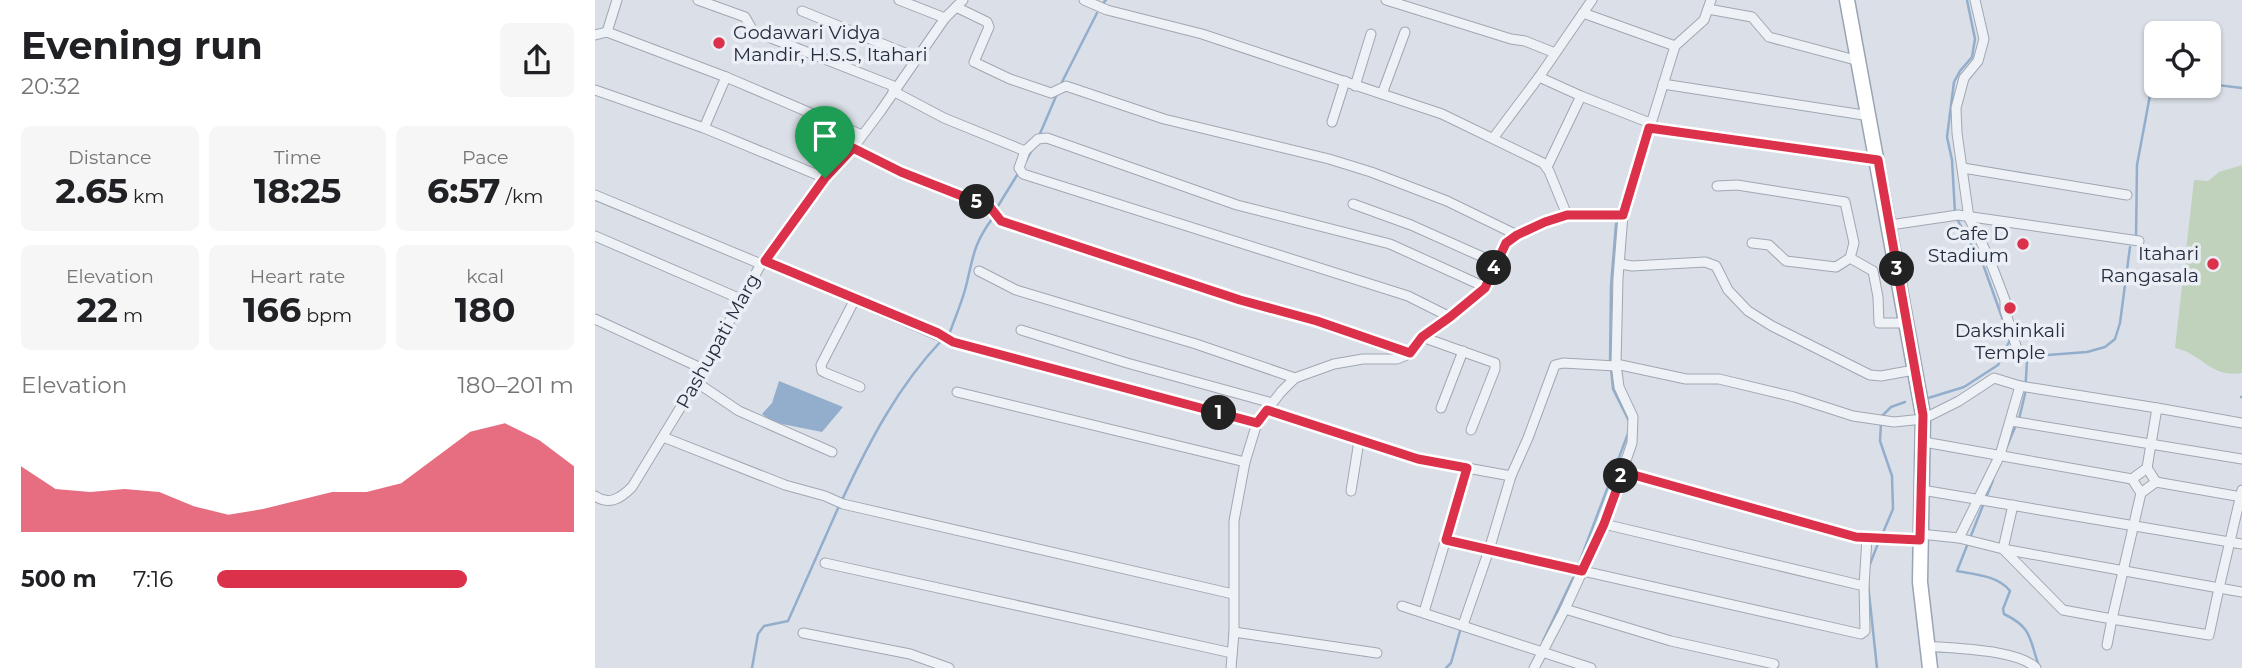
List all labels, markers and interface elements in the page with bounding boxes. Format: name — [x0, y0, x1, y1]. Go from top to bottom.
place label: Godawari Vidya Mandir, H.S.S, Itahari — [733, 21, 928, 66]
map controls — [2144, 21, 2221, 98]
button: locate — [2144, 21, 2221, 98]
text: Evening run — [21, 22, 263, 69]
button: share — [500, 23, 574, 97]
marker: Godawari Vidya Mandir, H.S.S, Itahari — [711, 35, 727, 51]
text: 20:32 — [21, 72, 80, 100]
pin — [795, 106, 855, 178]
icon: arrive — [806, 117, 844, 155]
text: Distance — [68, 146, 152, 169]
text: Time — [274, 146, 321, 169]
text: Pace — [462, 146, 508, 169]
text: 2.65 — [55, 169, 128, 212]
text: 18:25 — [254, 169, 341, 212]
text: 6:57 — [427, 169, 501, 212]
pin: 5 — [959, 184, 995, 220]
text: km — [128, 185, 164, 208]
text: /km — [501, 185, 543, 208]
text: 5 — [971, 190, 982, 213]
place label: Cafe D Stadium — [1928, 222, 2009, 267]
marker: Cafe D Stadium — [2015, 236, 2031, 252]
place label: Itahari Rangasala — [2100, 242, 2199, 287]
pin: 4 — [1476, 250, 1511, 286]
pin: 3 — [1879, 252, 1915, 286]
text: 4 — [1487, 256, 1500, 279]
marker: Itahari Rangasala — [2205, 256, 2221, 272]
text: 3 — [1891, 257, 1902, 280]
text: Elevation — [66, 265, 154, 288]
text: Heart rate — [250, 265, 345, 288]
text: kcal — [466, 265, 504, 288]
street label: Pashupati Marg — [671, 269, 765, 413]
text: 22 — [77, 288, 118, 331]
text: 166 — [243, 288, 301, 331]
text: 180 — [455, 288, 515, 331]
marker: Dakshinkali Temple — [2002, 300, 2018, 316]
text: m — [118, 304, 143, 327]
text: bpm — [301, 304, 352, 327]
place label: Dakshinkali Temple — [1955, 319, 2065, 364]
text: Elevation — [21, 371, 127, 399]
text: 180–201 m — [457, 371, 574, 399]
pin: 1 — [1201, 396, 1237, 430]
text: 1 — [1215, 401, 1222, 424]
pin: 2 — [1604, 458, 1639, 494]
text: 2 — [1615, 464, 1626, 487]
text: 500 m — [21, 565, 97, 593]
text: 7:16 — [133, 565, 173, 593]

